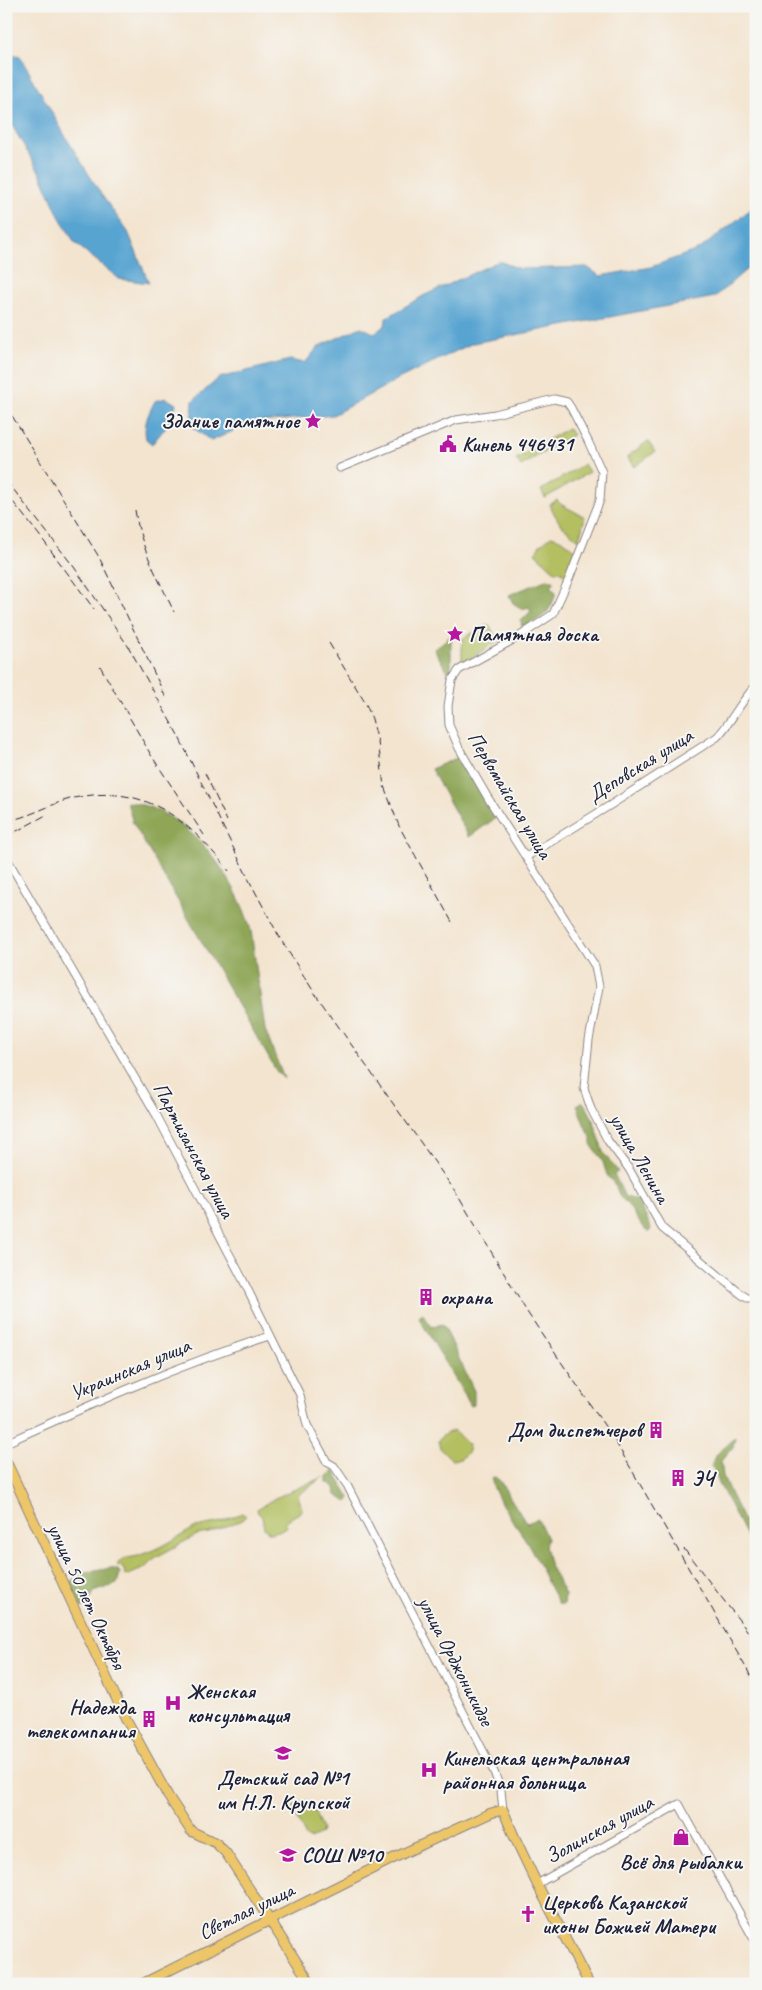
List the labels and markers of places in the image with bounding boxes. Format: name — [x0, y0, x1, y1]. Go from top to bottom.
place label: Здание памятное — [161, 408, 301, 434]
place icon: Здание памятное — [303, 411, 323, 431]
place label: Кинель 446431 — [462, 431, 575, 457]
public building icon: Кинель 446431 — [438, 434, 458, 454]
place label: Памятная доска — [469, 621, 600, 647]
place icon: Памятная доска — [445, 624, 465, 644]
place label: охрана — [440, 1284, 494, 1310]
building icon: охрана — [416, 1287, 436, 1307]
place label: Дом диспетчеров — [508, 1417, 646, 1443]
building icon: Дом диспетчеров — [646, 1420, 666, 1440]
place label: ЭЧ — [692, 1465, 717, 1491]
building icon: ЭЧ — [668, 1468, 688, 1488]
place label: Женская консультация — [187, 1678, 291, 1729]
hospital icon: Женская консультация — [163, 1693, 183, 1713]
place label: Надежда телекомпания — [26, 1694, 137, 1744]
building icon: Надежда телекомпания — [139, 1709, 159, 1729]
school or university icon: Детский сад №1 им Н.Л. Крупской — [273, 1743, 293, 1763]
place label: Кинельская центральная районная больница — [443, 1745, 630, 1795]
hospital icon: Кинельская центральная районная больница — [419, 1760, 439, 1780]
place label: Детский сад №1 им Н.Л. Крупской — [217, 1765, 352, 1815]
shop icon: Всё для рыбалки — [671, 1827, 691, 1847]
place label: СОШ №10 — [302, 1842, 385, 1868]
school or university icon: СОШ №10 — [278, 1845, 298, 1865]
place label: Всё для рыбалки — [620, 1849, 744, 1875]
place label: Церковь Казанской иконы Божией Матери — [542, 1889, 717, 1939]
church icon: Церковь Казанской иконы Божией Матери — [518, 1904, 538, 1924]

